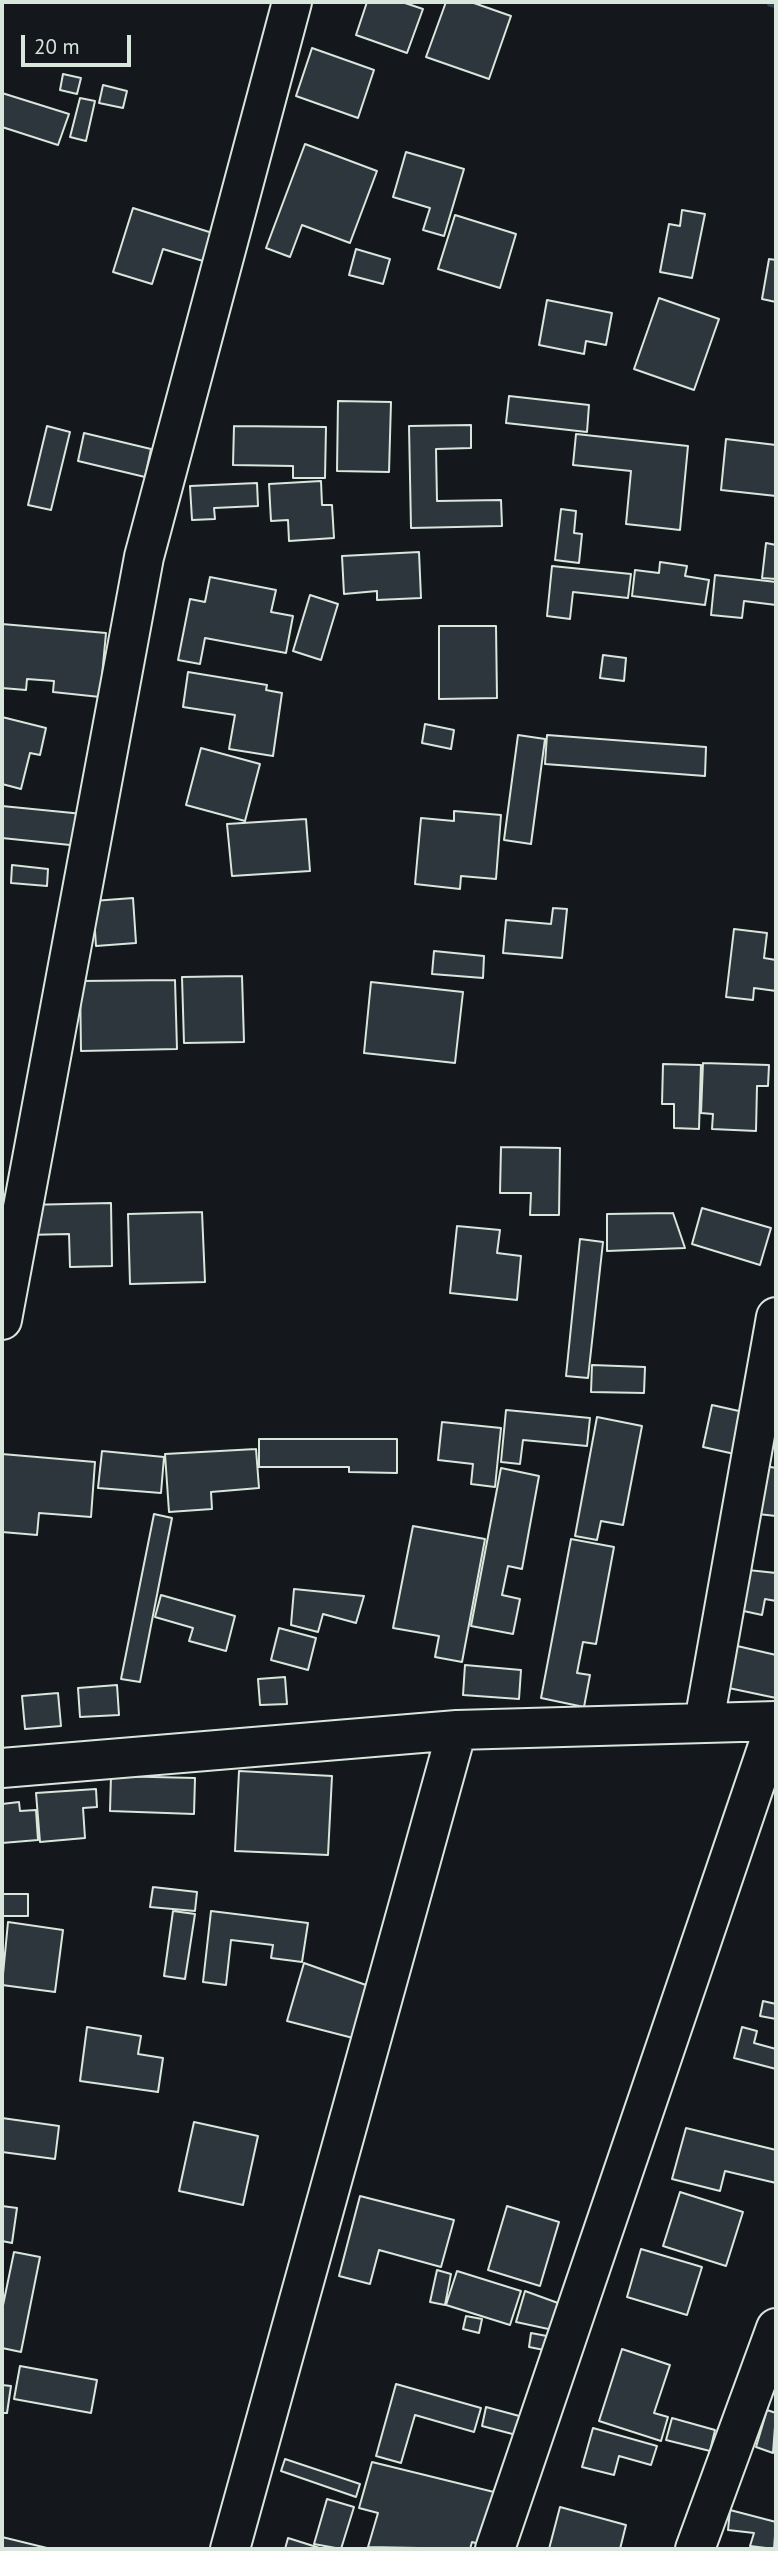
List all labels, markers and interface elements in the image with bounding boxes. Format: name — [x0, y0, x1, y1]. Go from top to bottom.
scale bar — [24, 21, 135, 65]
text: 20 m — [34, 33, 80, 60]

